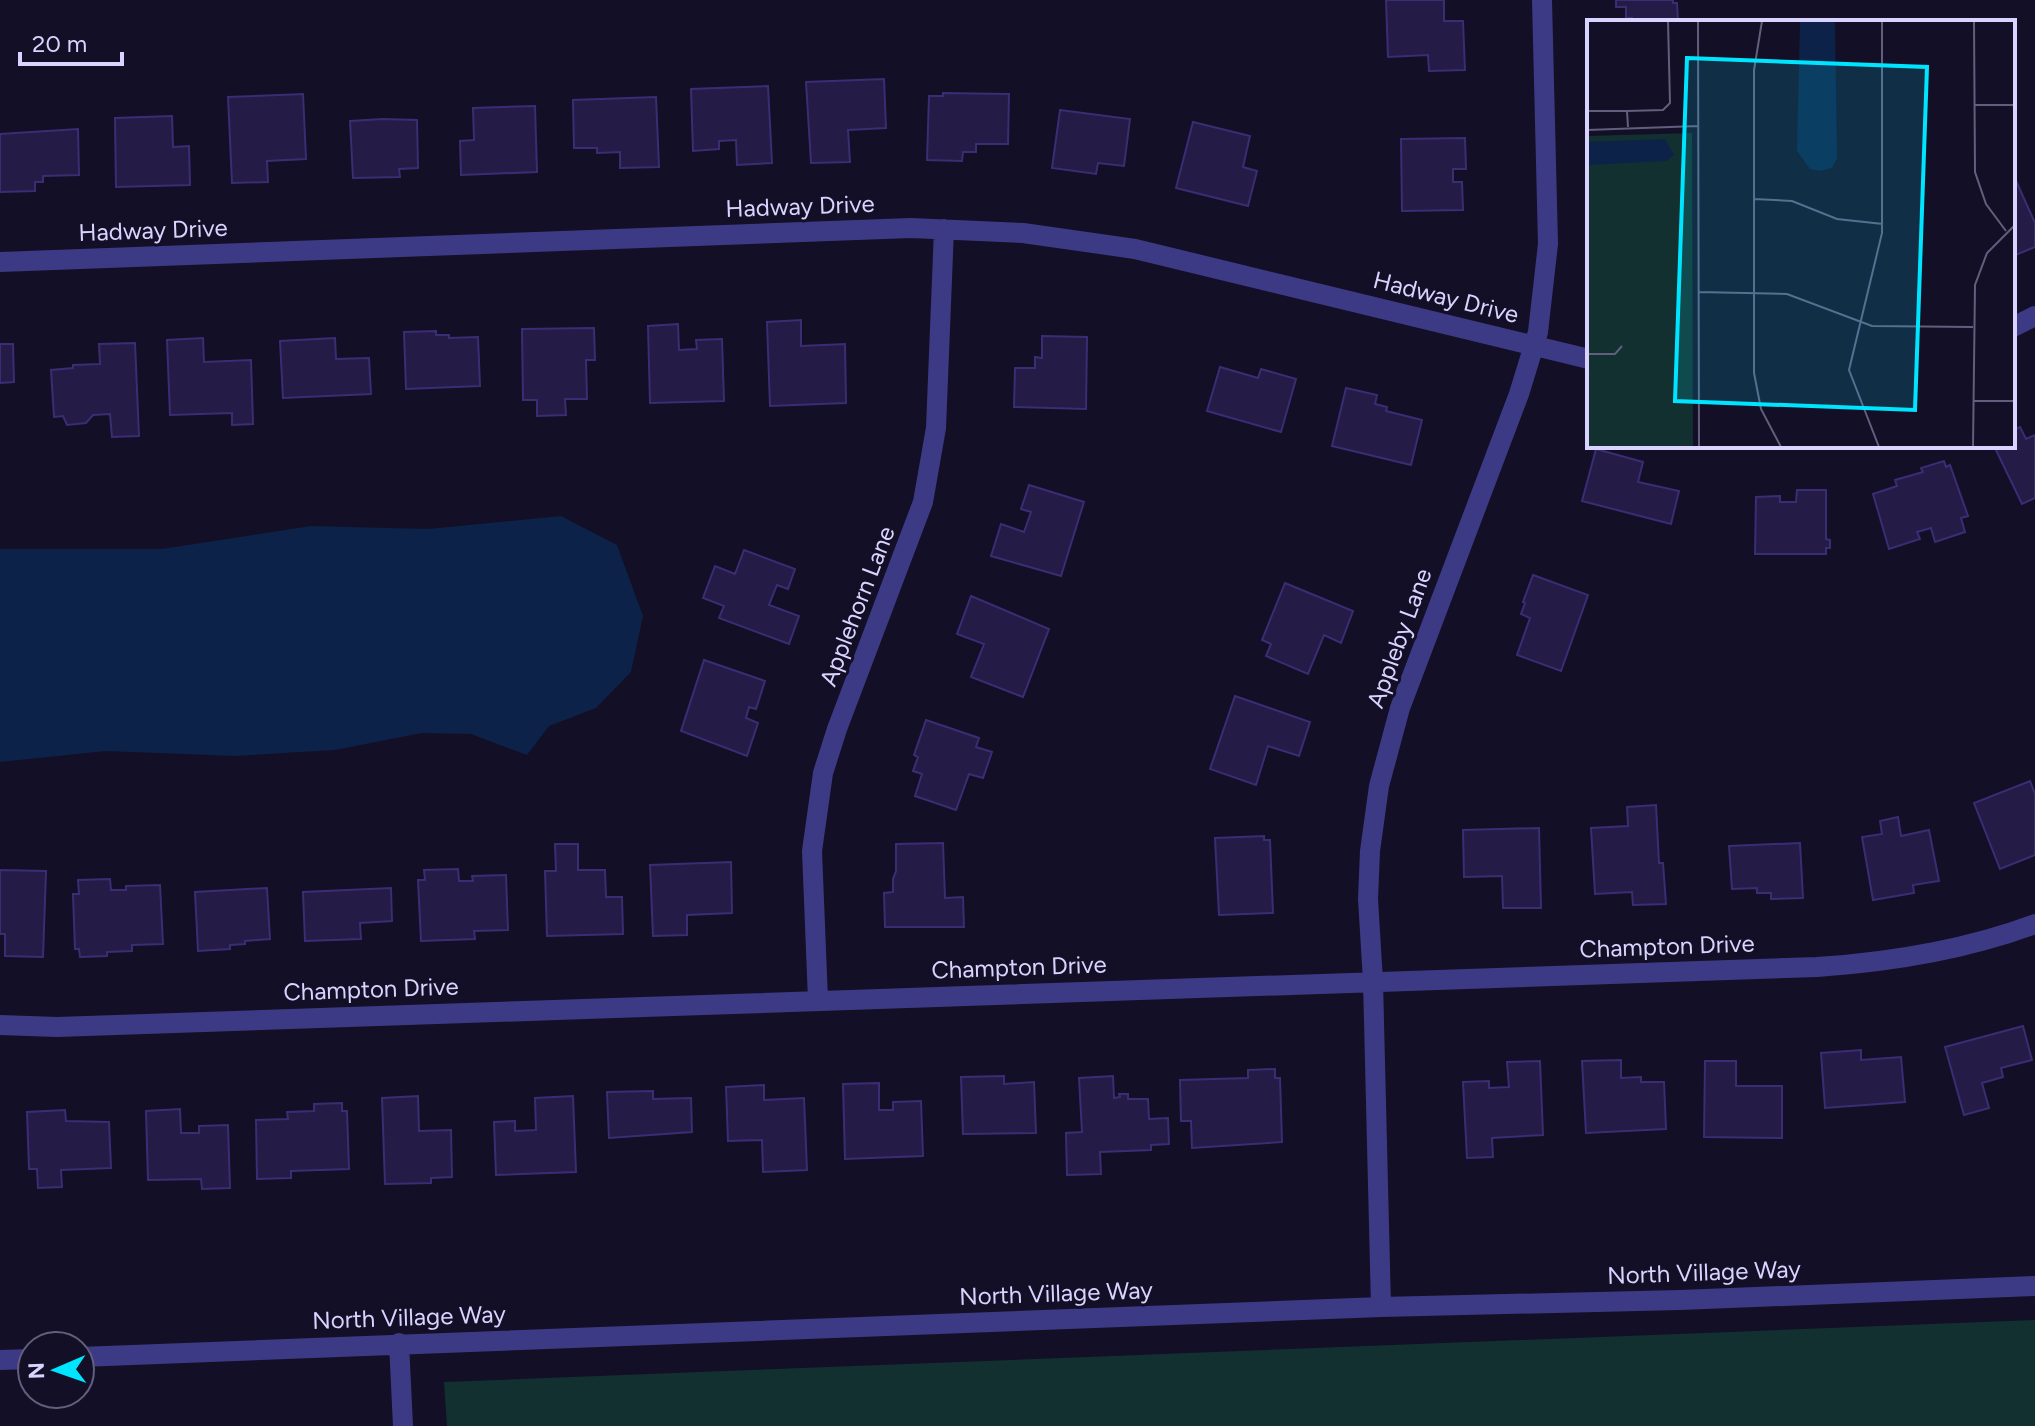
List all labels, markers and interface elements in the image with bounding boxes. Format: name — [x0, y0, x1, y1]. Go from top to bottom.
scale bar — [20, 16, 122, 66]
inset map — [1587, 20, 2015, 448]
text: 20 m — [32, 29, 87, 58]
street label: Hadway Drive — [725, 189, 875, 223]
street label: Hadway Drive — [78, 213, 228, 247]
street label: Hadway Drive — [1370, 265, 1522, 329]
street label: Applehorn Lane — [813, 522, 901, 690]
street label: Appleby Lane — [1360, 564, 1438, 712]
street label: Champton Drive — [1579, 928, 1755, 964]
street label: Champton Drive — [931, 949, 1107, 985]
street label: Champton Drive — [283, 971, 459, 1007]
street label: North Village Way — [1607, 1254, 1802, 1290]
street label: North Village Way — [959, 1275, 1154, 1311]
street label: North Village Way — [312, 1299, 507, 1335]
north arrow — [16, 1330, 96, 1410]
text: N — [23, 1362, 50, 1380]

